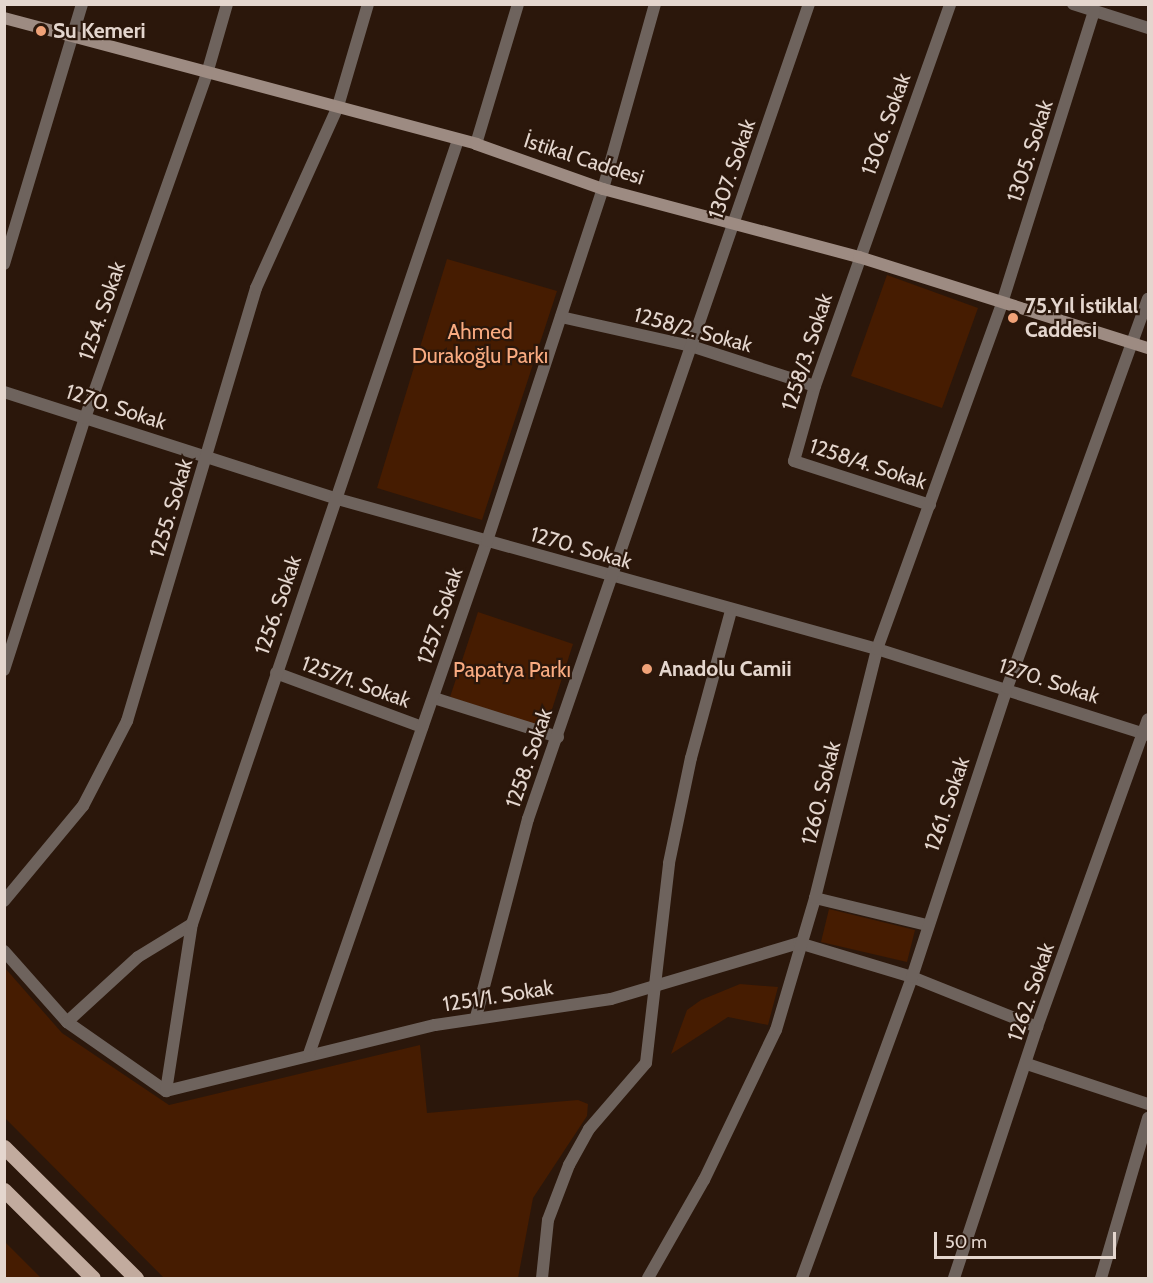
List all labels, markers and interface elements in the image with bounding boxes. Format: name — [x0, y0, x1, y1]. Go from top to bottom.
place label: Su Kemeri — [53, 18, 146, 44]
marker: Su Kemeri — [34, 24, 48, 38]
street label: 1306. Sokak — [856, 70, 916, 178]
street label: 1305. Sokak — [1002, 97, 1058, 205]
street label: 1307. Sokak — [703, 116, 761, 222]
street label: İstikal Caddesi — [521, 128, 647, 190]
street label: 1254. Sokak — [73, 258, 131, 364]
street label: 1258/3. Sokak — [776, 290, 838, 414]
place label: 75.Yıl İstiklal Caddesi — [1025, 293, 1138, 343]
street label: 1258/2. Sokak — [631, 302, 755, 358]
marker: 75.Yıl İstiklal Caddesi — [1006, 311, 1020, 325]
park label: Ahmed Durakoğlu Parkı — [412, 319, 548, 369]
street label: 1270. Sokak — [63, 379, 169, 435]
street label: 1258/4. Sokak — [806, 433, 930, 495]
street label: 1255. Sokak — [144, 455, 198, 561]
street label: 1270. Sokak — [527, 522, 635, 574]
street label: 1256. Sokak — [249, 552, 307, 658]
street label: 1257. Sokak — [412, 564, 468, 668]
street label: 1257/1. Sokak — [298, 651, 414, 713]
street label: 1270. Sokak — [996, 653, 1102, 709]
place label: Anadolu Camii — [659, 656, 791, 682]
park label: Papatya Parkı — [453, 657, 571, 683]
marker: Anadolu Camii — [640, 662, 654, 676]
street label: 1258. Sokak — [500, 705, 558, 811]
street label: 1260. Sokak — [796, 739, 846, 847]
street label: 1261. Sokak — [919, 753, 975, 855]
street label: 1262. Sokak — [1002, 939, 1060, 1045]
street label: 1251/1. Sokak — [441, 975, 555, 1017]
scale bar — [937, 1220, 1118, 1258]
text: 50 m — [945, 1231, 987, 1253]

